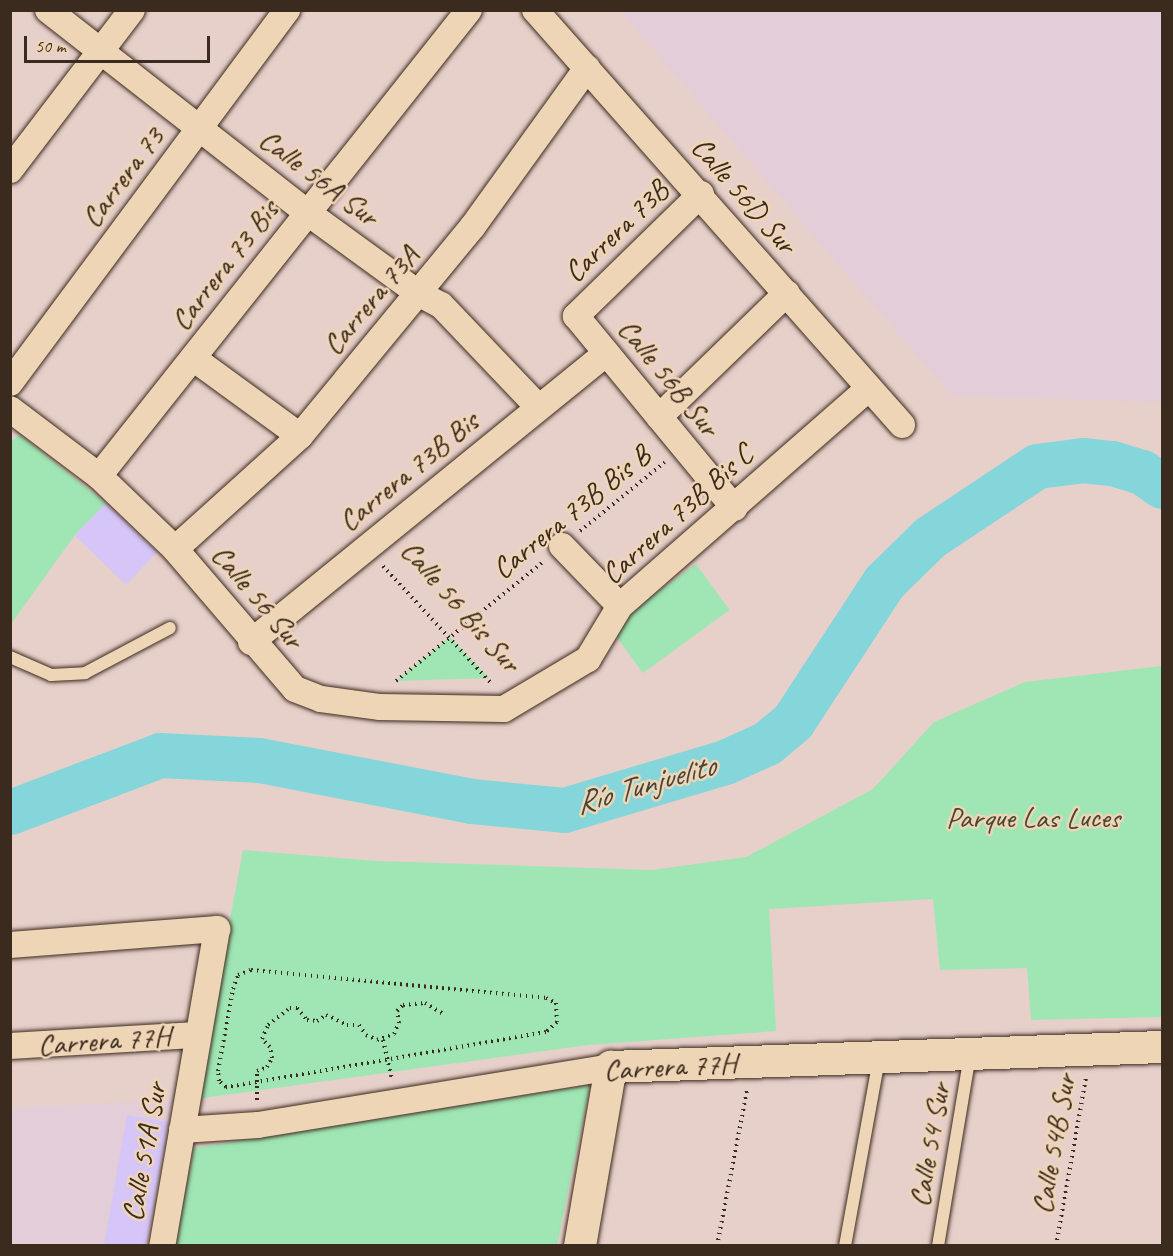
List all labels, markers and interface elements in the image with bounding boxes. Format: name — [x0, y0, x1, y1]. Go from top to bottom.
scale bar — [27, 24, 213, 62]
text: 50 m — [35, 35, 66, 57]
street label: Carrera 73 — [73, 120, 171, 234]
street label: Calle 56A Sur — [252, 121, 386, 233]
street label: Calle 56D Sur — [684, 130, 804, 260]
street label: Carrera 73B — [556, 172, 676, 290]
street label: Carrera 73 Bis — [162, 193, 286, 337]
street label: Carrera 73A — [314, 238, 426, 362]
street label: Calle 56B Sur — [611, 311, 727, 443]
street label: Carrera 73B Bis — [330, 403, 486, 539]
street label: Carrera 73B Bis C — [594, 436, 760, 592]
street label: Carrera 73B Bis B — [485, 437, 657, 587]
street label: Calle 56 Bis Sur — [394, 532, 528, 680]
street label: Calle 56 Sur — [204, 537, 312, 655]
water label: Río Tunjuelito — [571, 747, 719, 823]
park label: Parque Las Luces — [947, 799, 1119, 835]
street label: Carrera 77H — [36, 1017, 172, 1063]
street label: Carrera 77H — [603, 1045, 737, 1087]
street label: Calle 54B Sur — [1023, 1072, 1083, 1216]
street label: Calle 51A Sur — [114, 1080, 174, 1224]
street label: Calle 54 Sur — [900, 1081, 958, 1209]

